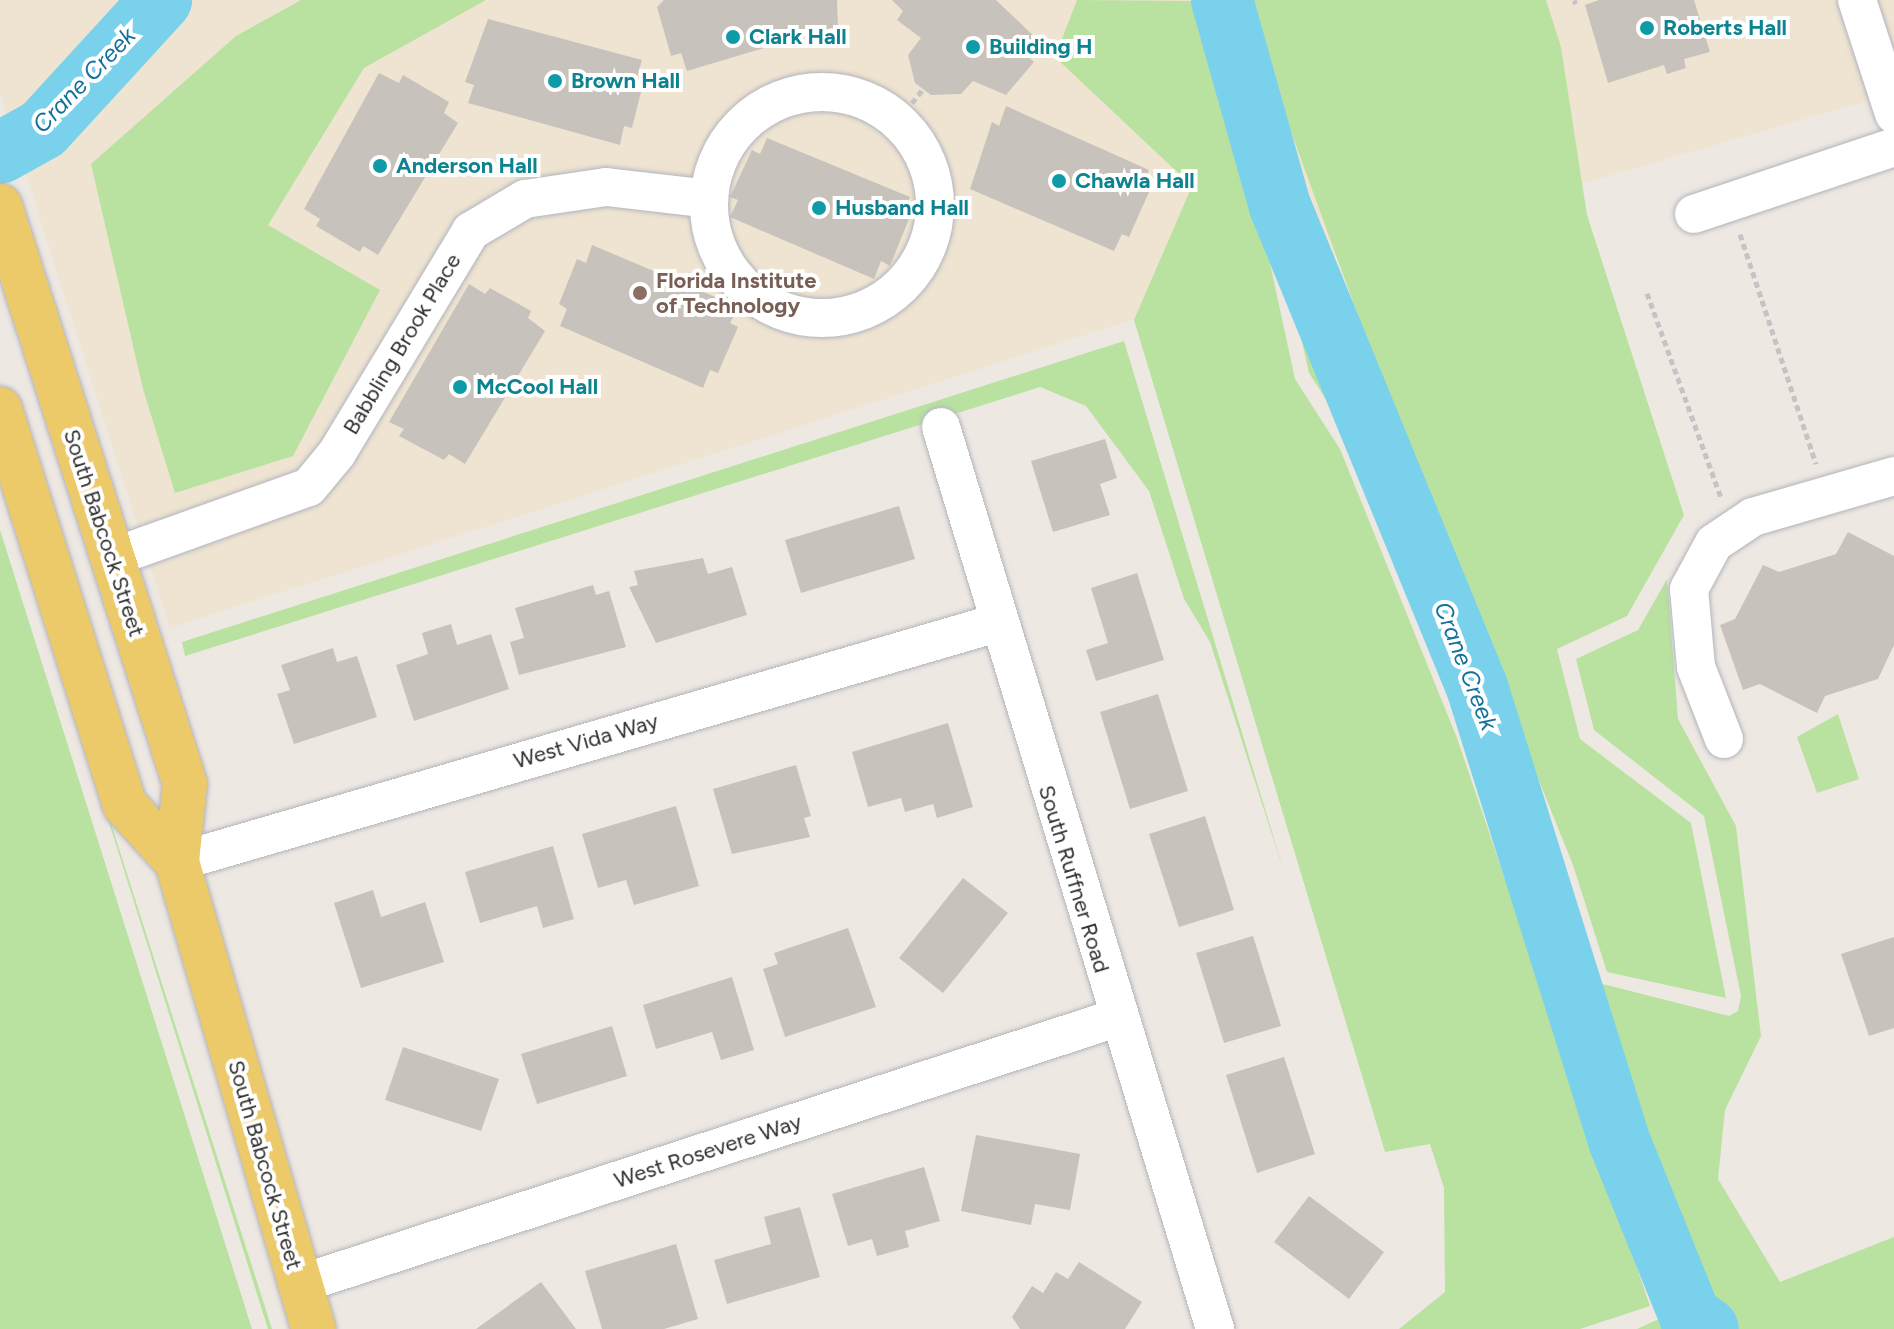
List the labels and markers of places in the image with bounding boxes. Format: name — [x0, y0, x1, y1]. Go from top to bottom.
place label: Roberts Hall — [1663, 15, 1787, 41]
marker: Roberts Hall — [1638, 19, 1656, 37]
place label: Clark Hall — [749, 24, 847, 50]
marker: Clark Hall — [724, 28, 742, 46]
place label: Building H — [989, 34, 1092, 60]
marker: Building H — [964, 38, 982, 56]
place label: Brown Hall — [571, 68, 680, 94]
marker: Brown Hall — [546, 72, 564, 90]
place label: Anderson Hall — [396, 153, 538, 179]
marker: Anderson Hall — [371, 157, 389, 175]
place label: Chawla Hall — [1075, 168, 1195, 194]
marker: Chawla Hall — [1050, 172, 1068, 190]
place label: Husband Hall — [835, 195, 969, 221]
marker: Husband Hall — [810, 199, 828, 217]
place label: Florida Institute of Technology — [656, 267, 816, 318]
marker: Florida Institute of Technology — [631, 284, 649, 302]
place label: McCool Hall — [476, 374, 598, 400]
marker: McCool Hall — [451, 378, 469, 396]

